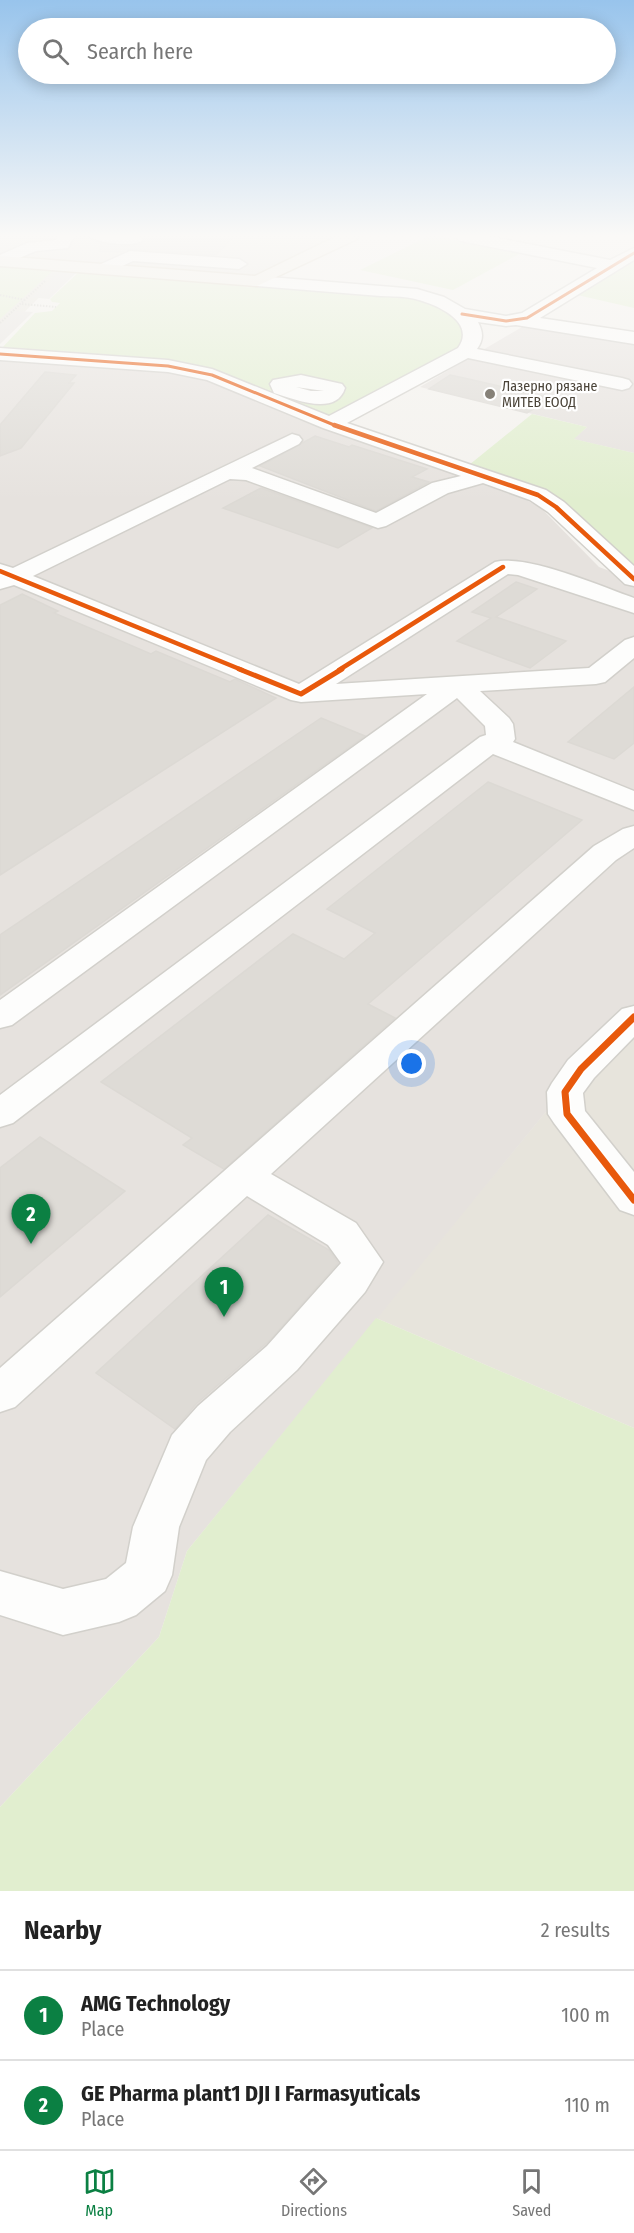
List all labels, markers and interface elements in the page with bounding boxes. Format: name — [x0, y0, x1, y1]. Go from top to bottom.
search box — [18, 18, 616, 84]
icon: search — [39, 35, 72, 68]
text: Search here — [87, 38, 193, 65]
place label: Лазерно рязане МИТЕВ ЕООД — [502, 378, 597, 411]
marker: Лазерно рязане МИТЕВ ЕООД — [483, 387, 497, 401]
your location — [397, 1049, 426, 1078]
pin: 2 — [12, 1194, 51, 1244]
pin: 1 — [204, 1268, 244, 1317]
text: Nearby — [24, 1915, 101, 1946]
text: 2 results — [541, 1918, 610, 1942]
text: AMG Technology — [81, 1990, 230, 2017]
text: 1 — [39, 2003, 48, 2027]
text: 100 m — [561, 2003, 610, 2027]
text: Place — [81, 2017, 124, 2041]
text: GE Pharma plant1 DJI I Farmasyuticals — [81, 2080, 420, 2107]
text: 2 — [39, 2093, 48, 2117]
text: 110 m — [564, 2093, 610, 2117]
text: Place — [81, 2107, 124, 2131]
tab: Map — [83, 2165, 116, 2220]
tab: Directions — [281, 2165, 347, 2220]
tab: Saved — [512, 2165, 551, 2220]

